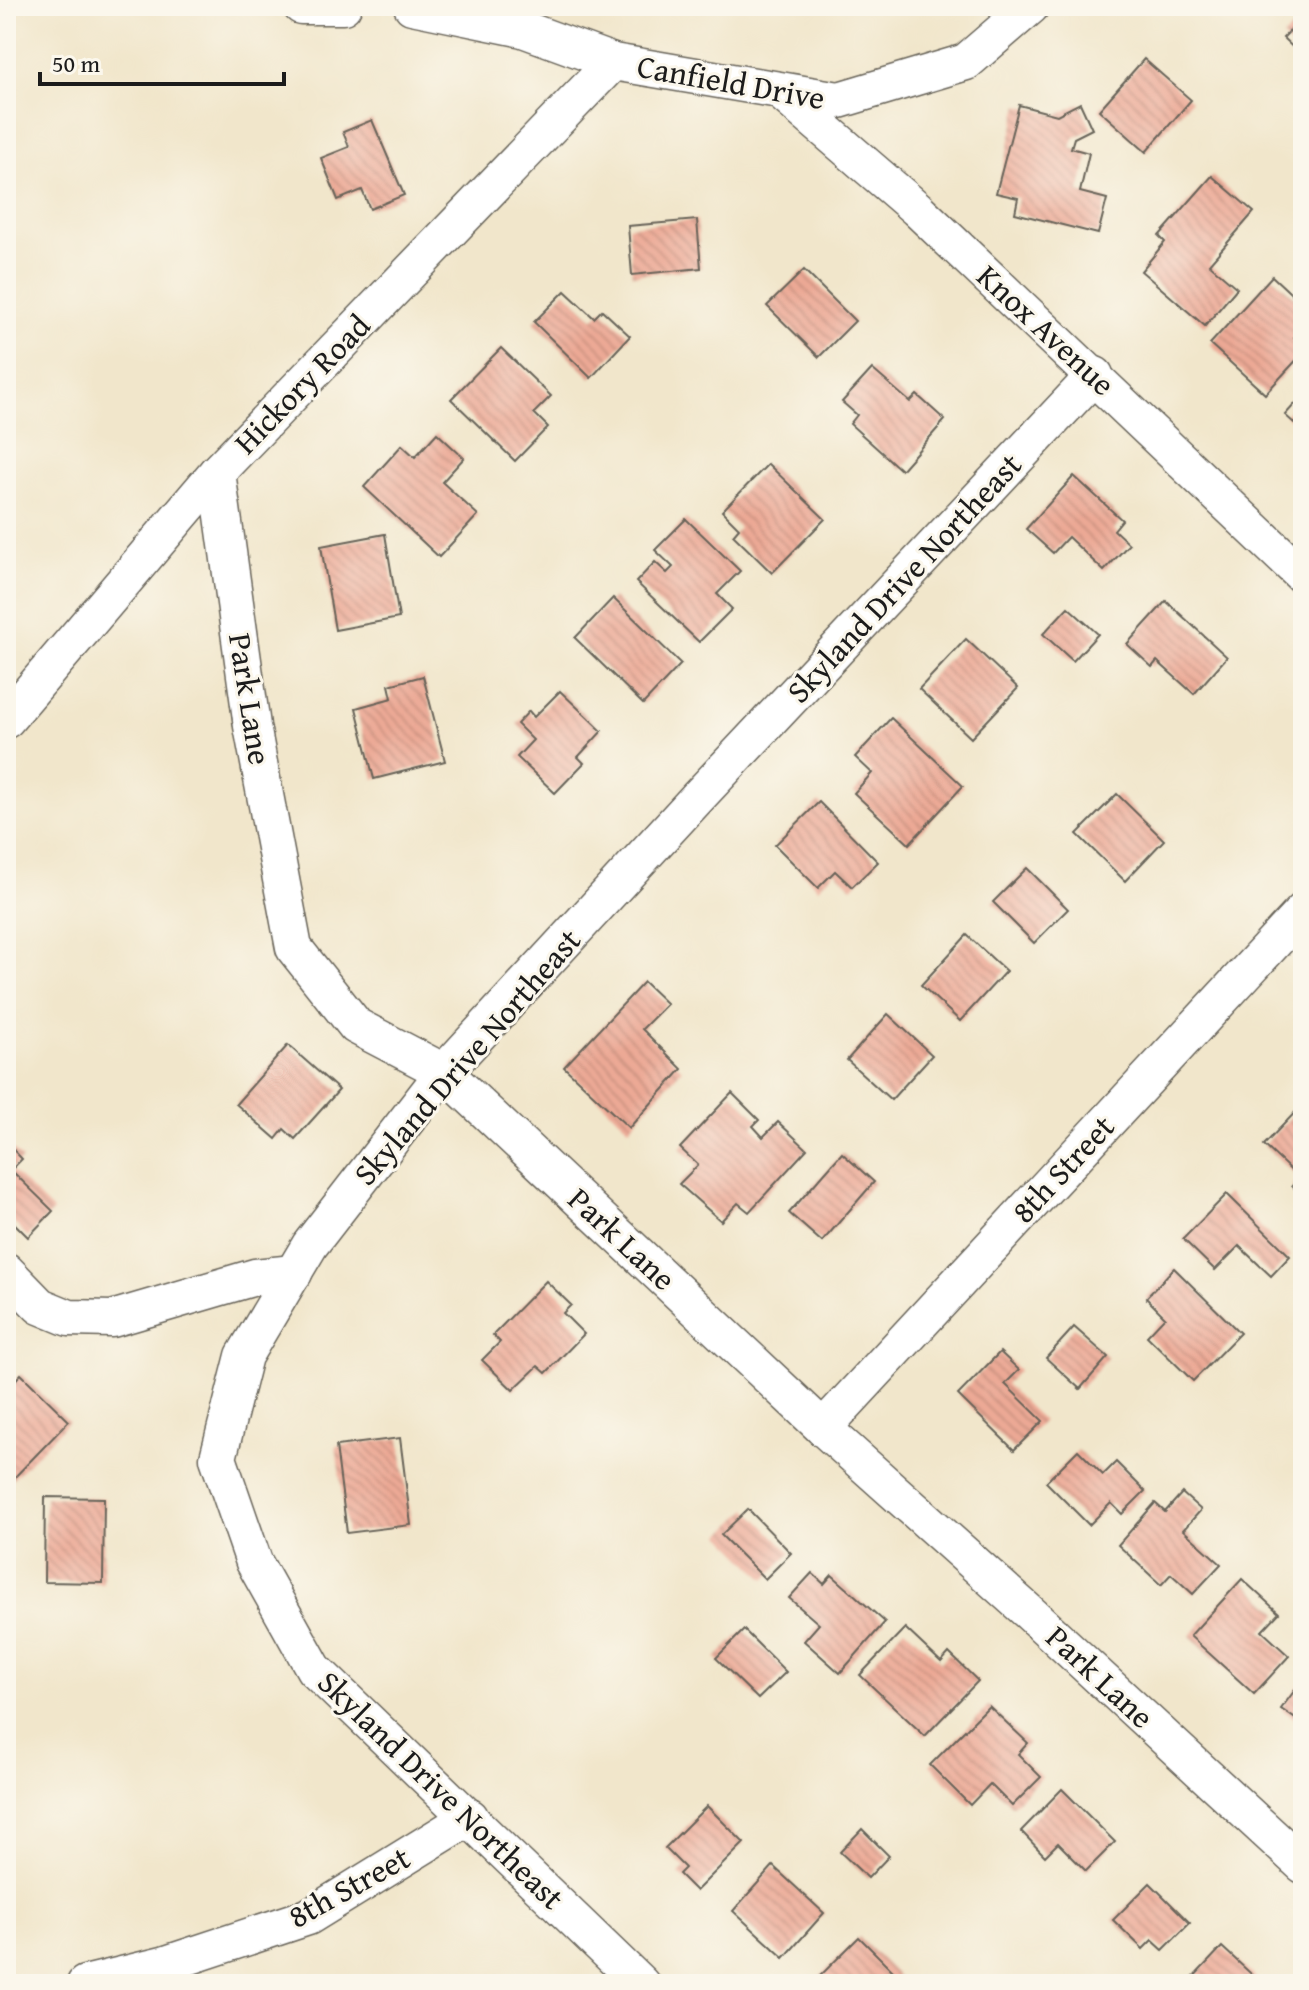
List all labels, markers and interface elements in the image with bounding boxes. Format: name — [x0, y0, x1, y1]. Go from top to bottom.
scale bar — [40, 36, 284, 86]
street label: Canfield Drive — [634, 42, 829, 121]
text: 50 m — [52, 46, 100, 81]
street label: Knox Avenue — [967, 253, 1126, 406]
street label: Hickory Road — [223, 303, 381, 464]
street label: Skyland Drive Northeast — [775, 442, 1032, 713]
street label: Park Lane — [217, 630, 284, 768]
street label: Skyland Drive Northeast — [342, 918, 592, 1195]
street label: 8th Street — [1000, 1104, 1125, 1233]
street label: Park Lane — [558, 1176, 687, 1301]
street label: Park Lane — [1036, 1614, 1165, 1739]
street label: Skyland Drive Northeast — [308, 1659, 575, 1920]
street label: 8th Street — [279, 1834, 418, 1939]

